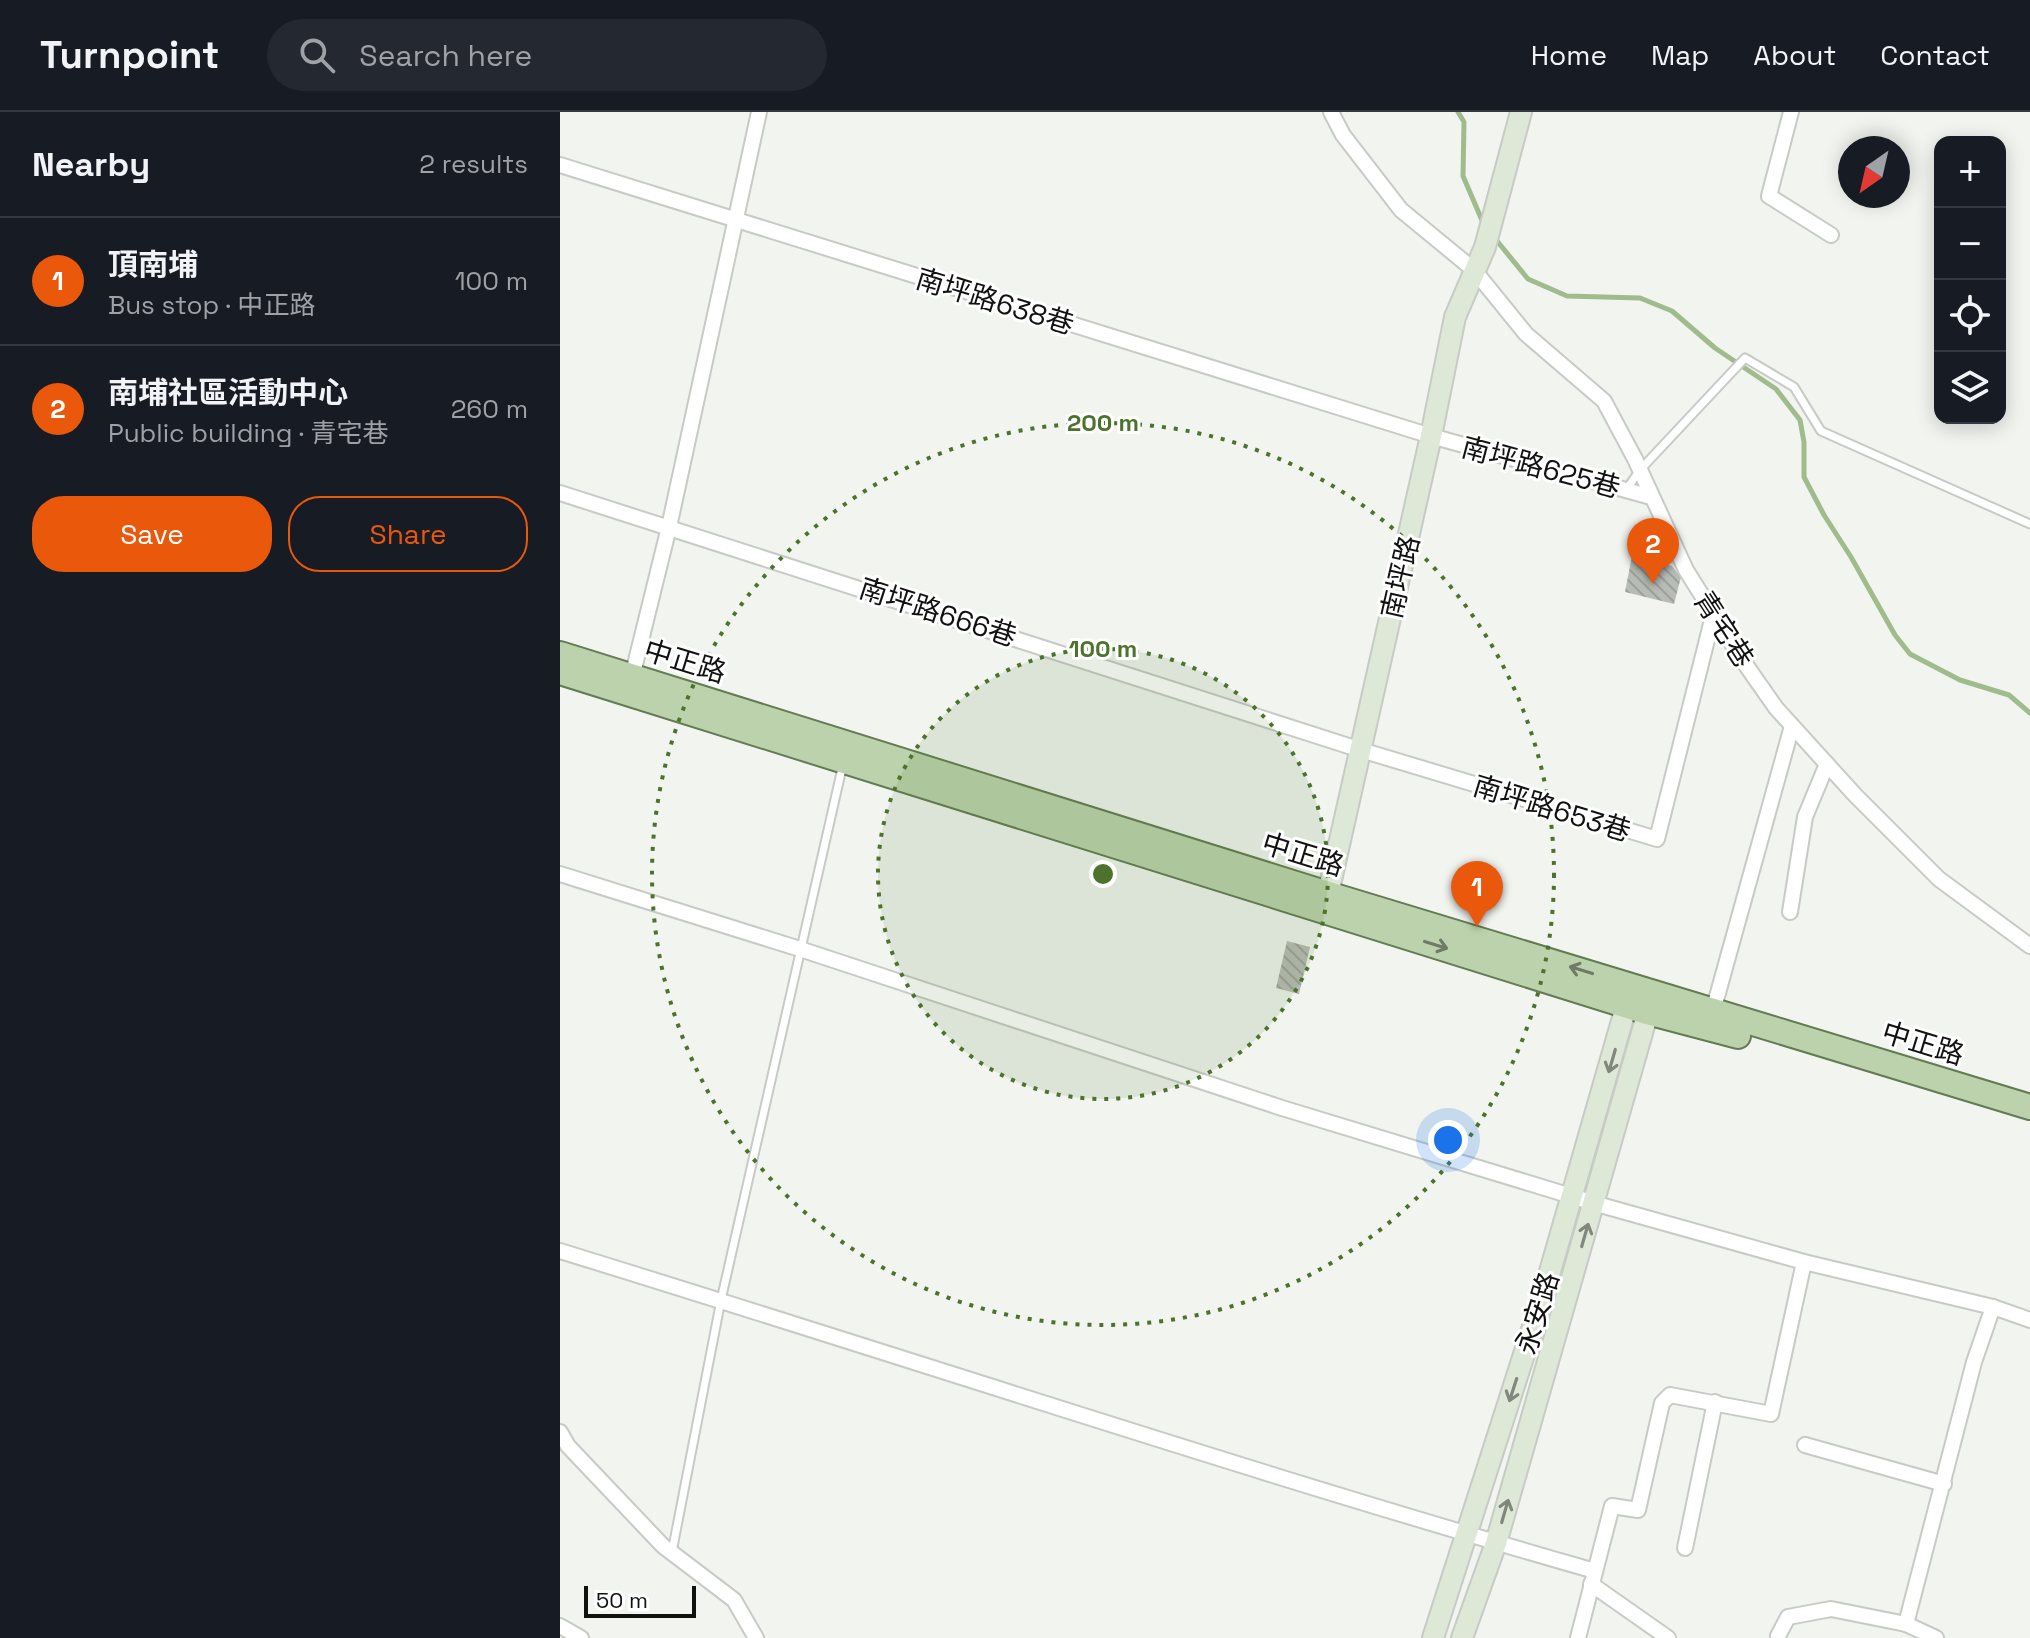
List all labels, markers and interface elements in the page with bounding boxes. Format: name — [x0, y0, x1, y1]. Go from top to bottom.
search box — [267, 19, 827, 91]
text: Turnpoint — [40, 31, 219, 79]
icon: search — [295, 33, 339, 77]
text: Search here — [359, 36, 532, 75]
text: Home — [1531, 37, 1607, 73]
text: Map — [1651, 37, 1709, 73]
text: About — [1753, 37, 1836, 73]
text: Contact — [1880, 37, 1990, 73]
north arrow — [1838, 136, 1910, 208]
map controls — [1934, 136, 2006, 424]
button: + — [1934, 136, 2006, 208]
text: Nearby — [32, 143, 150, 186]
text: 2 results — [419, 147, 528, 181]
button: − — [1934, 208, 2006, 280]
text: 頂南埔 — [108, 245, 198, 284]
street label: 南坪路638巷 — [912, 260, 1078, 342]
text: 1 — [52, 264, 64, 298]
text: 100 m — [455, 264, 528, 298]
button: locate — [1934, 280, 2006, 352]
text: Bus stop · 中正路 — [108, 288, 315, 322]
button: layers — [1934, 352, 2006, 424]
text: 南埔社區活動中心 — [108, 373, 348, 412]
text: 2 — [50, 392, 66, 426]
text: 260 m — [451, 392, 528, 426]
text: 200 m — [1067, 407, 1139, 438]
text: Public building · 青宅巷 — [108, 416, 389, 450]
street label: 南坪路625巷 — [1458, 429, 1624, 505]
button: Save — [32, 496, 272, 572]
button: Share — [288, 496, 528, 572]
pin: 2 — [1627, 518, 1679, 584]
street label: 南坪路 — [1373, 532, 1427, 622]
street label: 南坪路666巷 — [855, 570, 1021, 654]
street label: 青宅巷 — [1686, 584, 1762, 674]
street label: 中正路 — [640, 632, 730, 690]
text: 100 m — [1069, 633, 1137, 664]
street label: 南坪路653巷 — [1469, 767, 1635, 849]
street label: 中正路 — [1258, 825, 1348, 883]
centre of rings — [1089, 860, 1117, 888]
pin: 1 — [1451, 861, 1503, 927]
one-way arrow — [1424, 939, 1449, 954]
one-way arrow — [1568, 962, 1594, 977]
street label: 中正路 — [1878, 1014, 1968, 1072]
one-way arrow — [1604, 1047, 1619, 1073]
your location — [1428, 1120, 1468, 1160]
one-way arrow — [1578, 1222, 1593, 1248]
street label: 永安路 — [1508, 1268, 1566, 1358]
one-way arrow — [1505, 1377, 1519, 1402]
one-way arrow — [1499, 1499, 1514, 1525]
scale bar — [584, 1582, 696, 1618]
text: 50 m — [596, 1586, 648, 1614]

